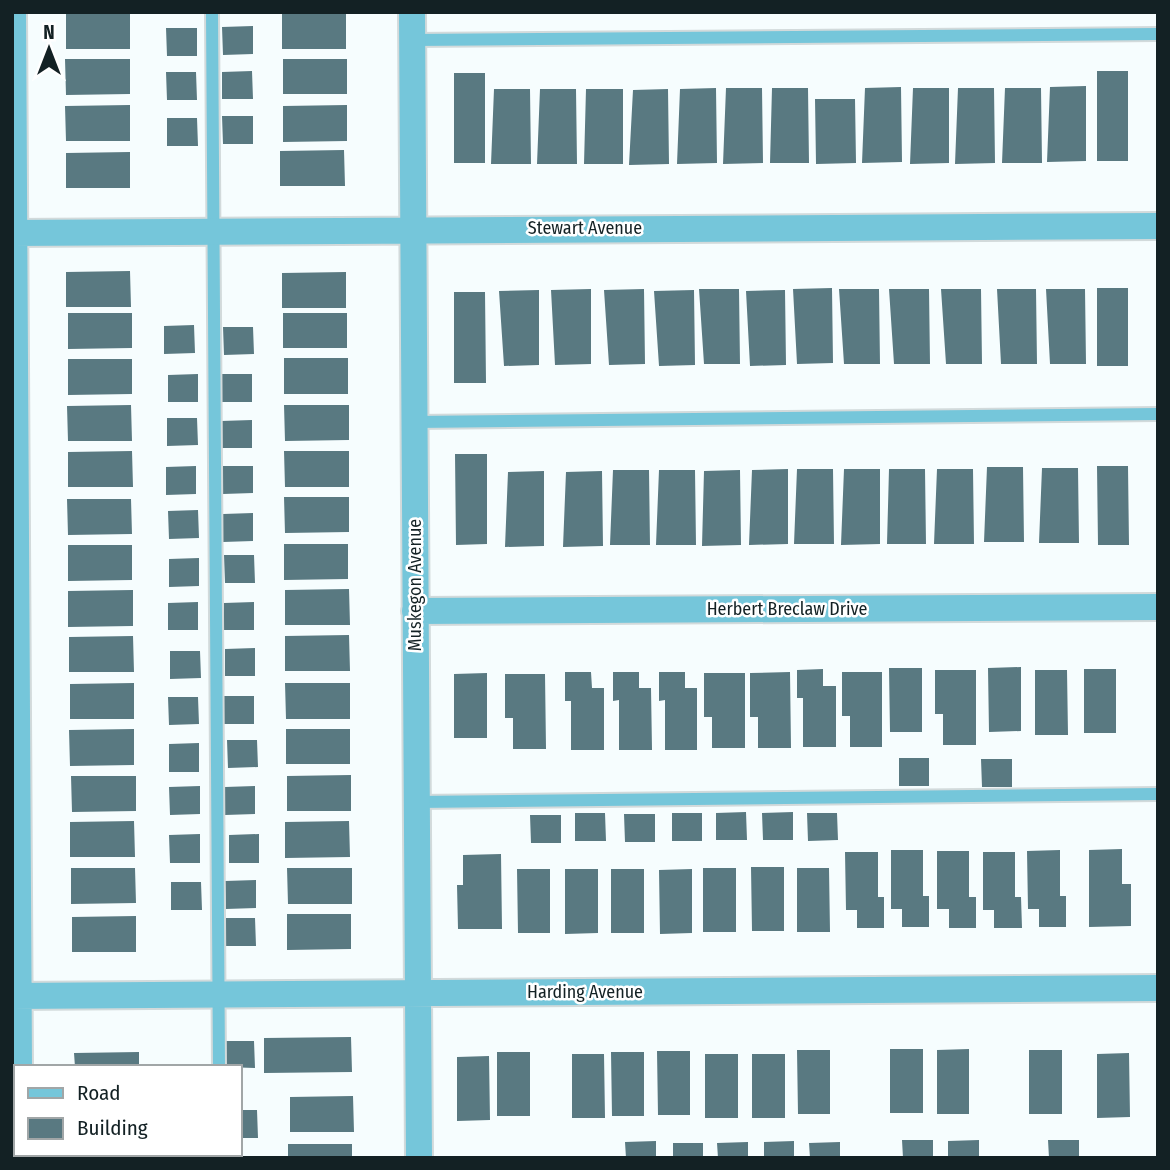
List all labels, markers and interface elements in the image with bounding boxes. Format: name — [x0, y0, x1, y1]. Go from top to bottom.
north arrow — [14, 14, 84, 84]
text: N — [43, 21, 55, 44]
street label: Stewart Avenue — [528, 217, 642, 239]
street label: Muskegon Avenue — [404, 519, 426, 651]
street label: Herbert Breclaw Drive — [707, 598, 867, 620]
street label: Harding Avenue — [527, 981, 643, 1003]
legend — [14, 1065, 242, 1156]
text: Road — [77, 1080, 121, 1106]
text: Building — [77, 1115, 148, 1141]

